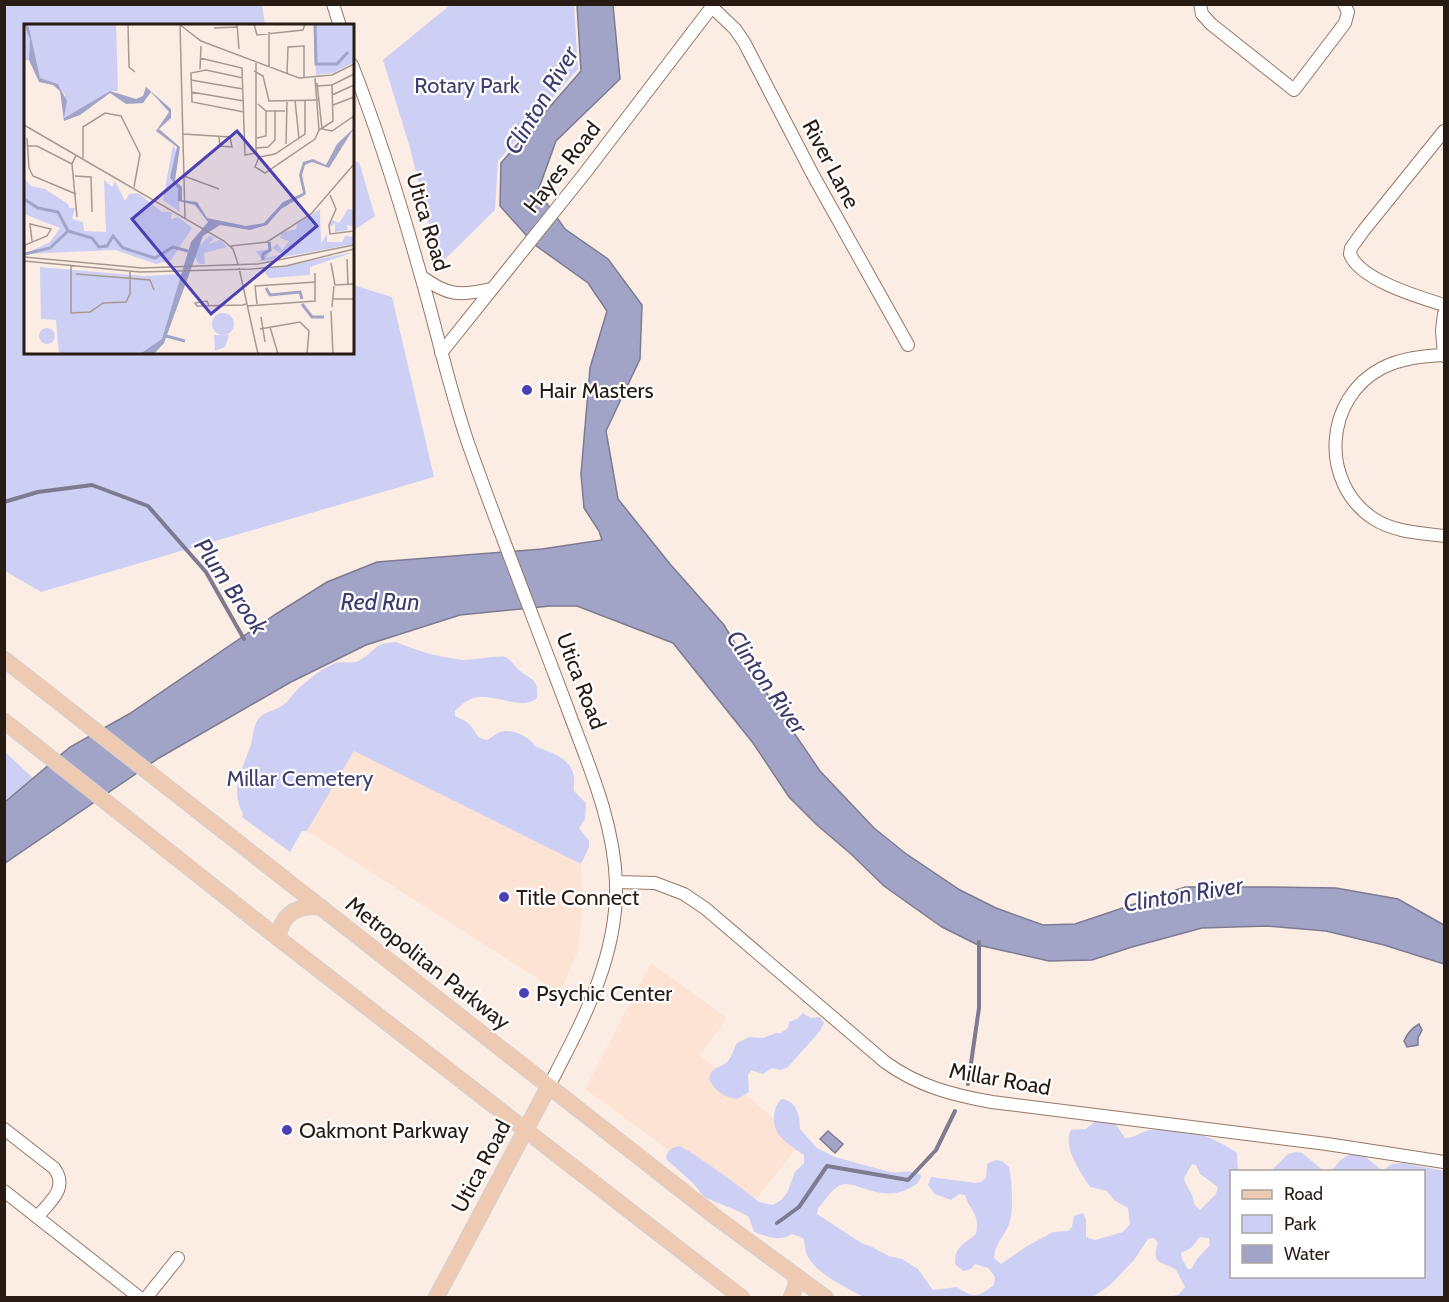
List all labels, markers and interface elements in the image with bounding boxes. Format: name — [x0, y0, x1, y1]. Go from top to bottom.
inset map — [24, 24, 354, 354]
water label: Clinton River — [497, 39, 585, 159]
park label: Rotary Park — [414, 72, 520, 99]
street label: River Lane — [796, 115, 866, 213]
street label: Hayes Road — [518, 116, 606, 218]
street label: Utica Road — [400, 170, 456, 274]
place label: Hair Masters — [539, 377, 654, 404]
marker: Hair Masters — [520, 383, 534, 397]
water label: Plum Brook — [188, 532, 274, 640]
water label: Red Run — [340, 587, 420, 616]
water label: Clinton River — [721, 624, 814, 741]
street label: Utica Road — [550, 629, 612, 733]
park label: Millar Cemetery — [227, 765, 373, 792]
water label: Clinton River — [1121, 870, 1246, 918]
place label: Title Connect — [516, 884, 640, 911]
street label: Metropolitan Parkway — [340, 890, 516, 1036]
marker: Title Connect — [497, 890, 511, 904]
place label: Psychic Center — [536, 980, 672, 1007]
marker: Psychic Center — [517, 986, 531, 1000]
street label: Millar Road — [947, 1057, 1053, 1101]
street label: Utica Road — [445, 1115, 517, 1217]
place label: Oakmont Parkway — [299, 1117, 469, 1144]
marker: Oakmont Parkway — [280, 1123, 294, 1137]
legend — [1230, 1170, 1425, 1278]
text: Road — [1284, 1183, 1323, 1205]
text: Park — [1284, 1213, 1317, 1235]
text: Water — [1284, 1243, 1330, 1265]

